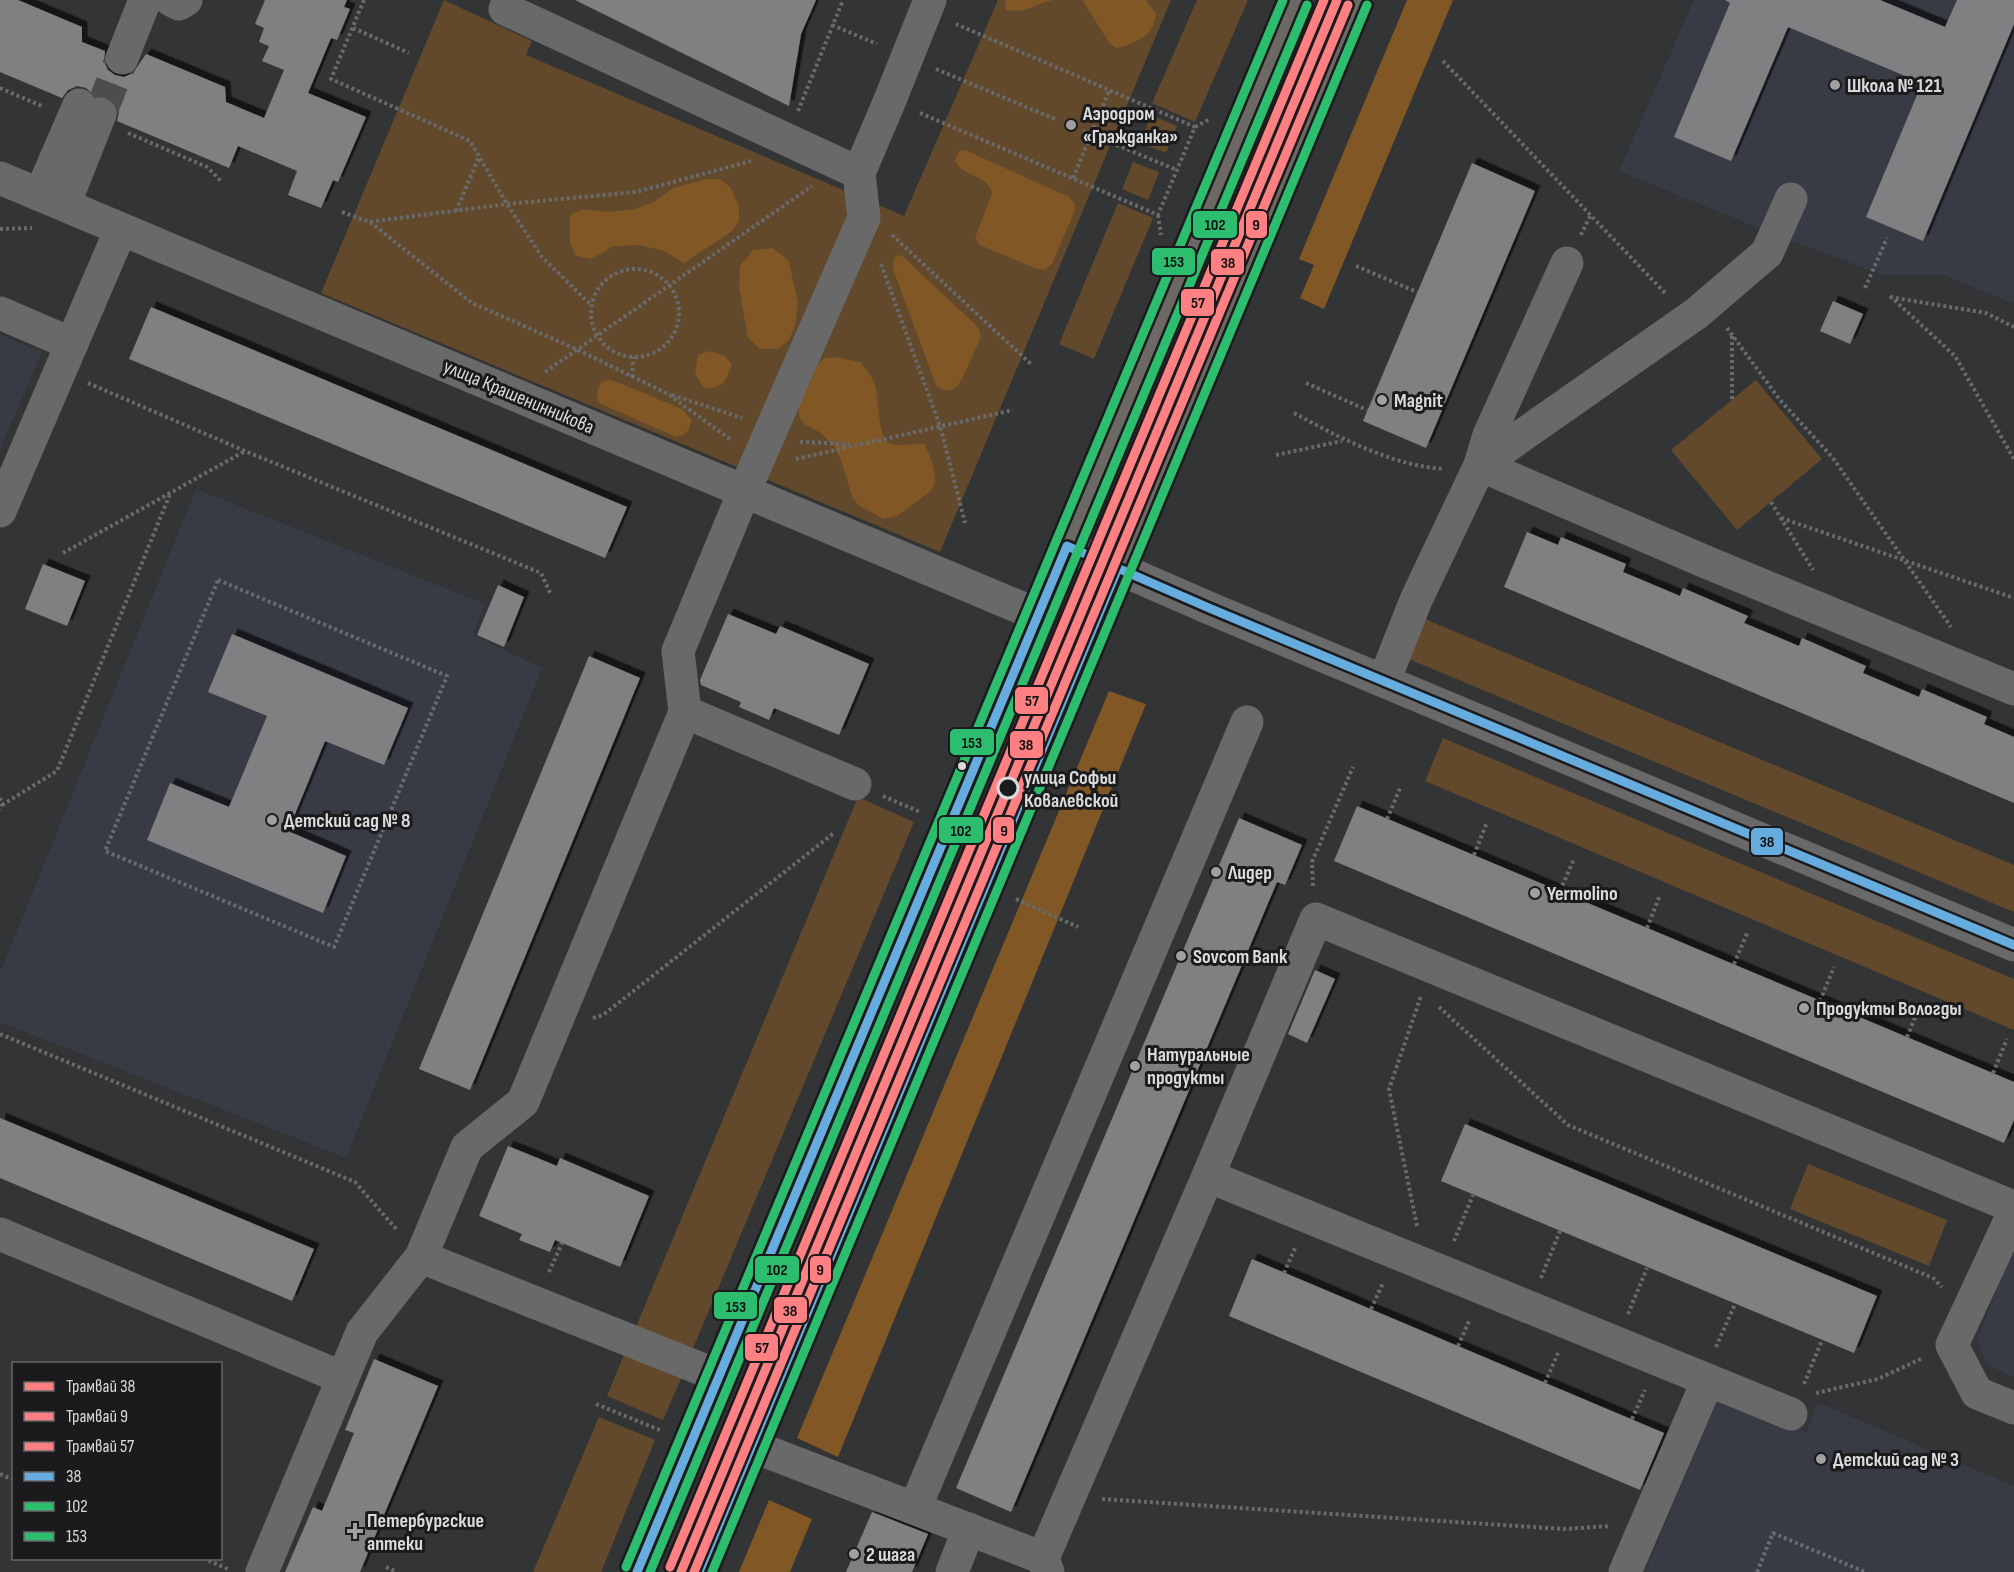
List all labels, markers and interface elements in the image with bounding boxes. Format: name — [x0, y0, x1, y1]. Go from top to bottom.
place label: Школа № 121 — [1847, 74, 1941, 98]
marker: Школа № 121 — [1828, 78, 1842, 92]
place label: Аэродром «Гражданка» — [1082, 102, 1178, 149]
marker: Аэродром «Гражданка» — [1064, 118, 1078, 132]
line badge: 102 — [1192, 210, 1238, 239]
line badge: 9 — [1245, 210, 1268, 239]
text: 102 — [1205, 216, 1225, 235]
text: 9 — [1252, 216, 1260, 235]
line badge: 153 — [1151, 247, 1196, 276]
line badge: 38 — [1210, 248, 1245, 276]
text: 153 — [1164, 253, 1184, 272]
text: 38 — [1221, 254, 1236, 273]
line badge: 57 — [1180, 288, 1215, 317]
text: 57 — [1191, 294, 1205, 313]
street label: улица Крашенинникова — [440, 354, 598, 439]
place label: Magnit — [1394, 389, 1443, 413]
marker: Magnit — [1375, 393, 1389, 407]
line badge: 57 — [1014, 686, 1049, 715]
text: 57 — [1025, 692, 1039, 711]
line badge: 153 — [949, 728, 995, 756]
line badge: 38 — [1009, 730, 1044, 759]
text: 153 — [962, 734, 982, 753]
text: 38 — [1019, 736, 1034, 755]
unlabelled marker — [956, 760, 968, 772]
place label: улица Софьи Ковалевской — [1024, 766, 1118, 813]
marker: улица Софьи Ковалевской — [997, 777, 1019, 799]
place label: Детский сад № 8 — [284, 809, 410, 833]
marker: Детский сад № 8 — [265, 813, 279, 827]
line badge: 102 — [938, 816, 984, 844]
line badge: 9 — [992, 816, 1015, 844]
text: 102 — [951, 822, 971, 841]
text: 9 — [1000, 822, 1008, 841]
line badge: 38 — [1750, 827, 1784, 856]
text: 38 — [1760, 833, 1775, 852]
place label: Лидер — [1227, 861, 1272, 885]
marker: Лидер — [1209, 865, 1223, 879]
place label: Yermolino — [1547, 882, 1618, 906]
marker: Yermolino — [1528, 886, 1542, 900]
place label: Sovcom Bank — [1193, 945, 1288, 969]
marker: Sovcom Bank — [1174, 949, 1188, 963]
place label: Продукты Вологды — [1816, 997, 1962, 1021]
marker: Продукты Вологды — [1797, 1001, 1811, 1015]
place label: Натуральные продукты — [1147, 1043, 1250, 1090]
marker: Натуральные продукты — [1128, 1059, 1142, 1073]
line badge: 102 — [754, 1255, 800, 1284]
line badge: 9 — [809, 1255, 832, 1284]
text: 102 — [767, 1261, 787, 1280]
text: 9 — [816, 1261, 824, 1280]
line badge: 153 — [713, 1291, 758, 1320]
line badge: 38 — [773, 1296, 808, 1324]
text: 153 — [726, 1298, 746, 1317]
text: 38 — [783, 1302, 798, 1321]
line badge: 57 — [744, 1333, 779, 1362]
text: 57 — [755, 1339, 769, 1358]
legend — [12, 1362, 222, 1560]
text: Трамвай 38 — [66, 1376, 135, 1397]
text: Трамвай 9 — [66, 1406, 128, 1427]
text: Трамвай 57 — [66, 1436, 135, 1457]
place label: Детский сад № 3 — [1833, 1448, 1959, 1472]
marker: Детский сад № 3 — [1814, 1452, 1828, 1466]
text: 38 — [66, 1466, 82, 1487]
text: 102 — [66, 1496, 88, 1517]
place label: Петербургские аптеки — [367, 1509, 484, 1556]
marker: Петербургские аптеки — [348, 1524, 362, 1538]
text: 153 — [66, 1526, 87, 1547]
place label: 2 шага — [866, 1543, 915, 1567]
marker: 2 шага — [847, 1547, 861, 1561]

